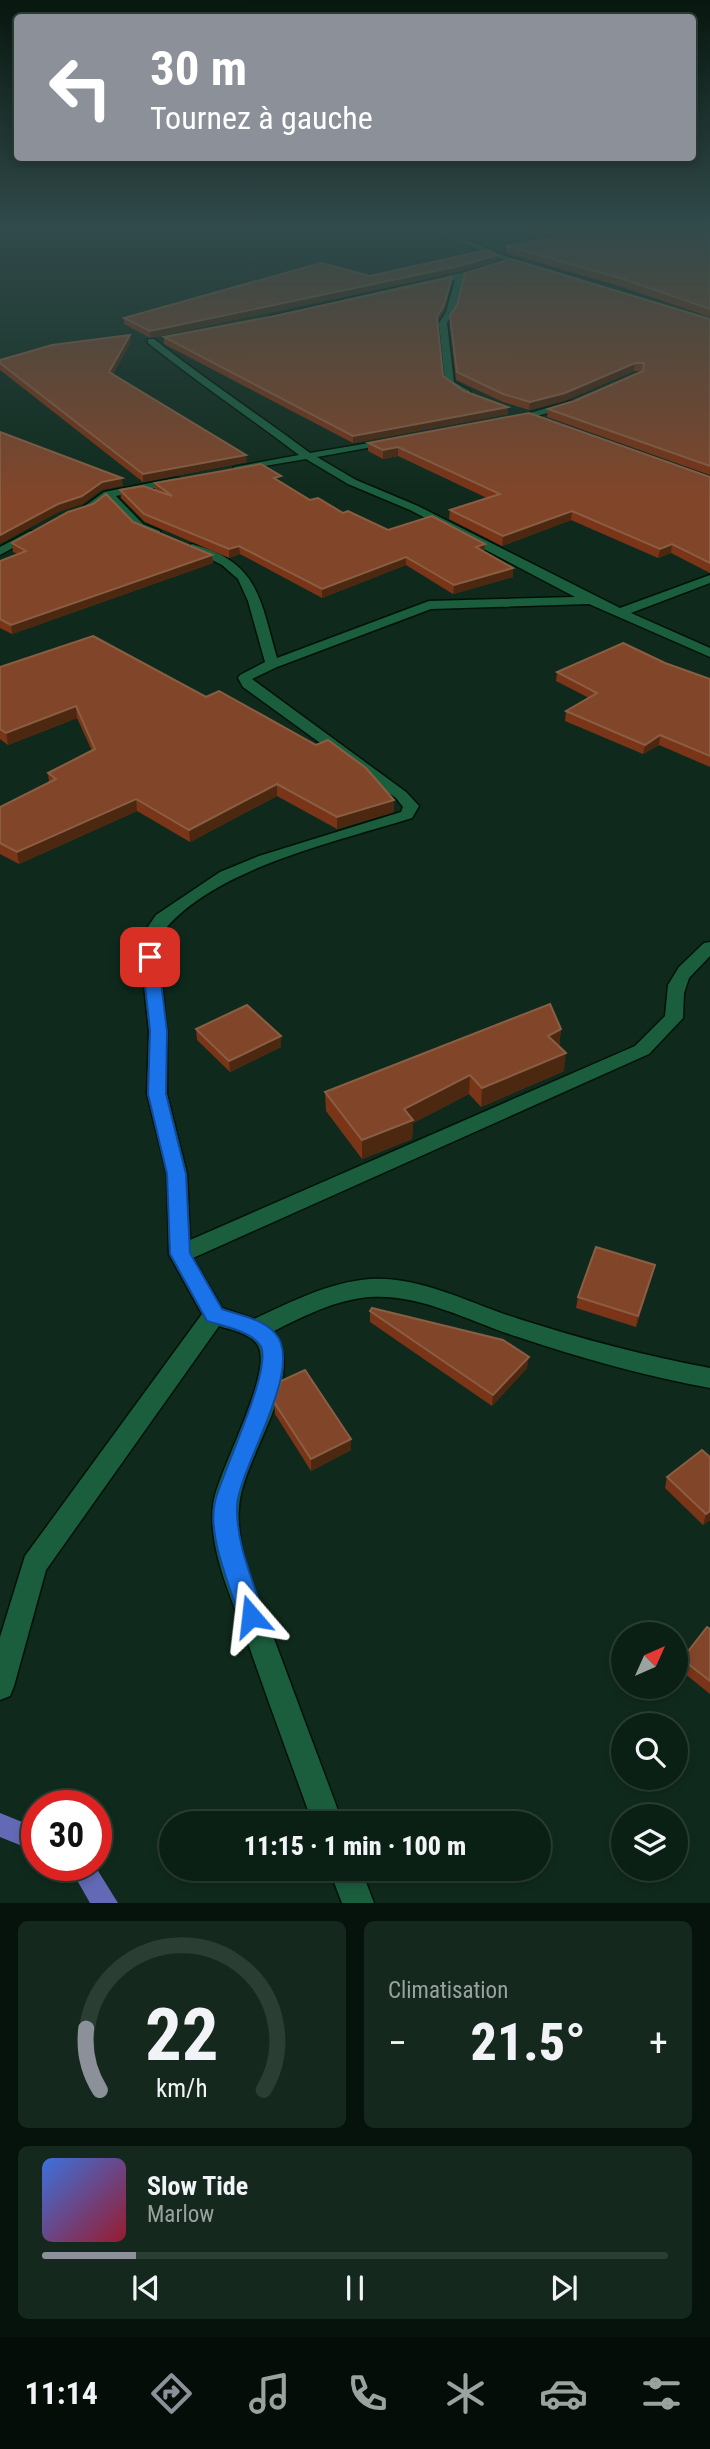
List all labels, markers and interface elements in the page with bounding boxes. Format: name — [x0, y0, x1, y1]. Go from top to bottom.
text: 30 m — [150, 40, 247, 97]
icon: left — [35, 42, 126, 133]
text: Tournez à gauche — [150, 99, 373, 137]
pin — [120, 927, 180, 987]
icon: arrive — [131, 938, 169, 976]
position arrow — [214, 1579, 288, 1653]
north arrow — [611, 1622, 688, 1699]
map controls — [611, 1622, 688, 1881]
button: search — [611, 1713, 688, 1790]
speed limit sign: 30 — [21, 1790, 112, 1881]
button: layers — [611, 1804, 688, 1881]
text: 11:15 · 1 min · 100 m — [244, 1831, 466, 1861]
text: Climatisation — [388, 1977, 508, 2004]
text: 22 — [145, 1993, 219, 2079]
text: 21.5° — [470, 2012, 586, 2073]
text: − — [388, 2021, 407, 2065]
text: + — [649, 2021, 668, 2065]
text: km/h — [156, 2074, 208, 2103]
text: Slow Tide — [147, 2171, 248, 2201]
text: Marlow — [147, 2201, 214, 2228]
icon: previous — [127, 2269, 165, 2307]
icon: pause — [336, 2269, 374, 2307]
icon: next — [545, 2269, 583, 2307]
icon: directions — [147, 2369, 196, 2418]
icon: music — [245, 2369, 294, 2418]
icon: phone — [343, 2369, 392, 2418]
icon: climate — [441, 2369, 490, 2418]
icon: car — [539, 2369, 588, 2418]
icon: filters — [637, 2369, 686, 2418]
text: 11:14 — [24, 2374, 98, 2412]

